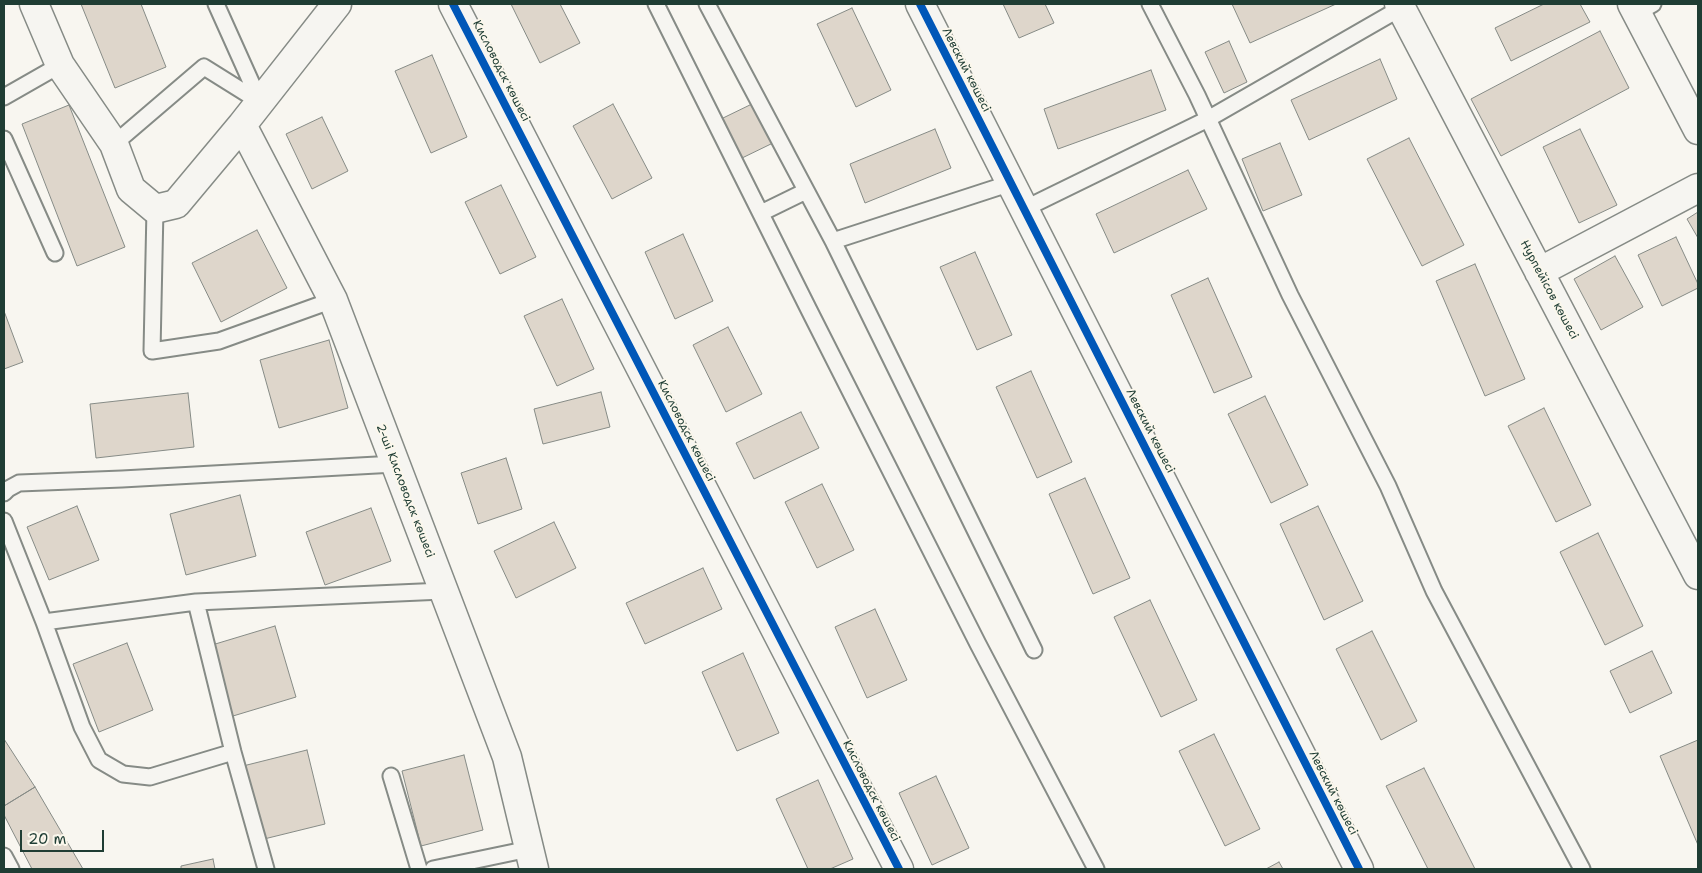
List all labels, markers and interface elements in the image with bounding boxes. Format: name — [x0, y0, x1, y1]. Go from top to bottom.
street label: Кисловодск көшесі — [469, 18, 533, 124]
street label: Левский көшесі — [939, 25, 993, 115]
street label: Нурпейісов көшесі — [1517, 238, 1581, 342]
street label: Кисловодск көшесі — [654, 378, 718, 484]
street label: Левский көшесі — [1123, 386, 1177, 476]
street label: 2-ші Кисловодск көшесі — [373, 422, 437, 560]
street label: Кисловодск көшесі — [839, 738, 903, 844]
street label: Левский көшесі — [1306, 748, 1360, 838]
scale bar — [22, 820, 106, 852]
text: 20 m — [28, 829, 67, 849]

